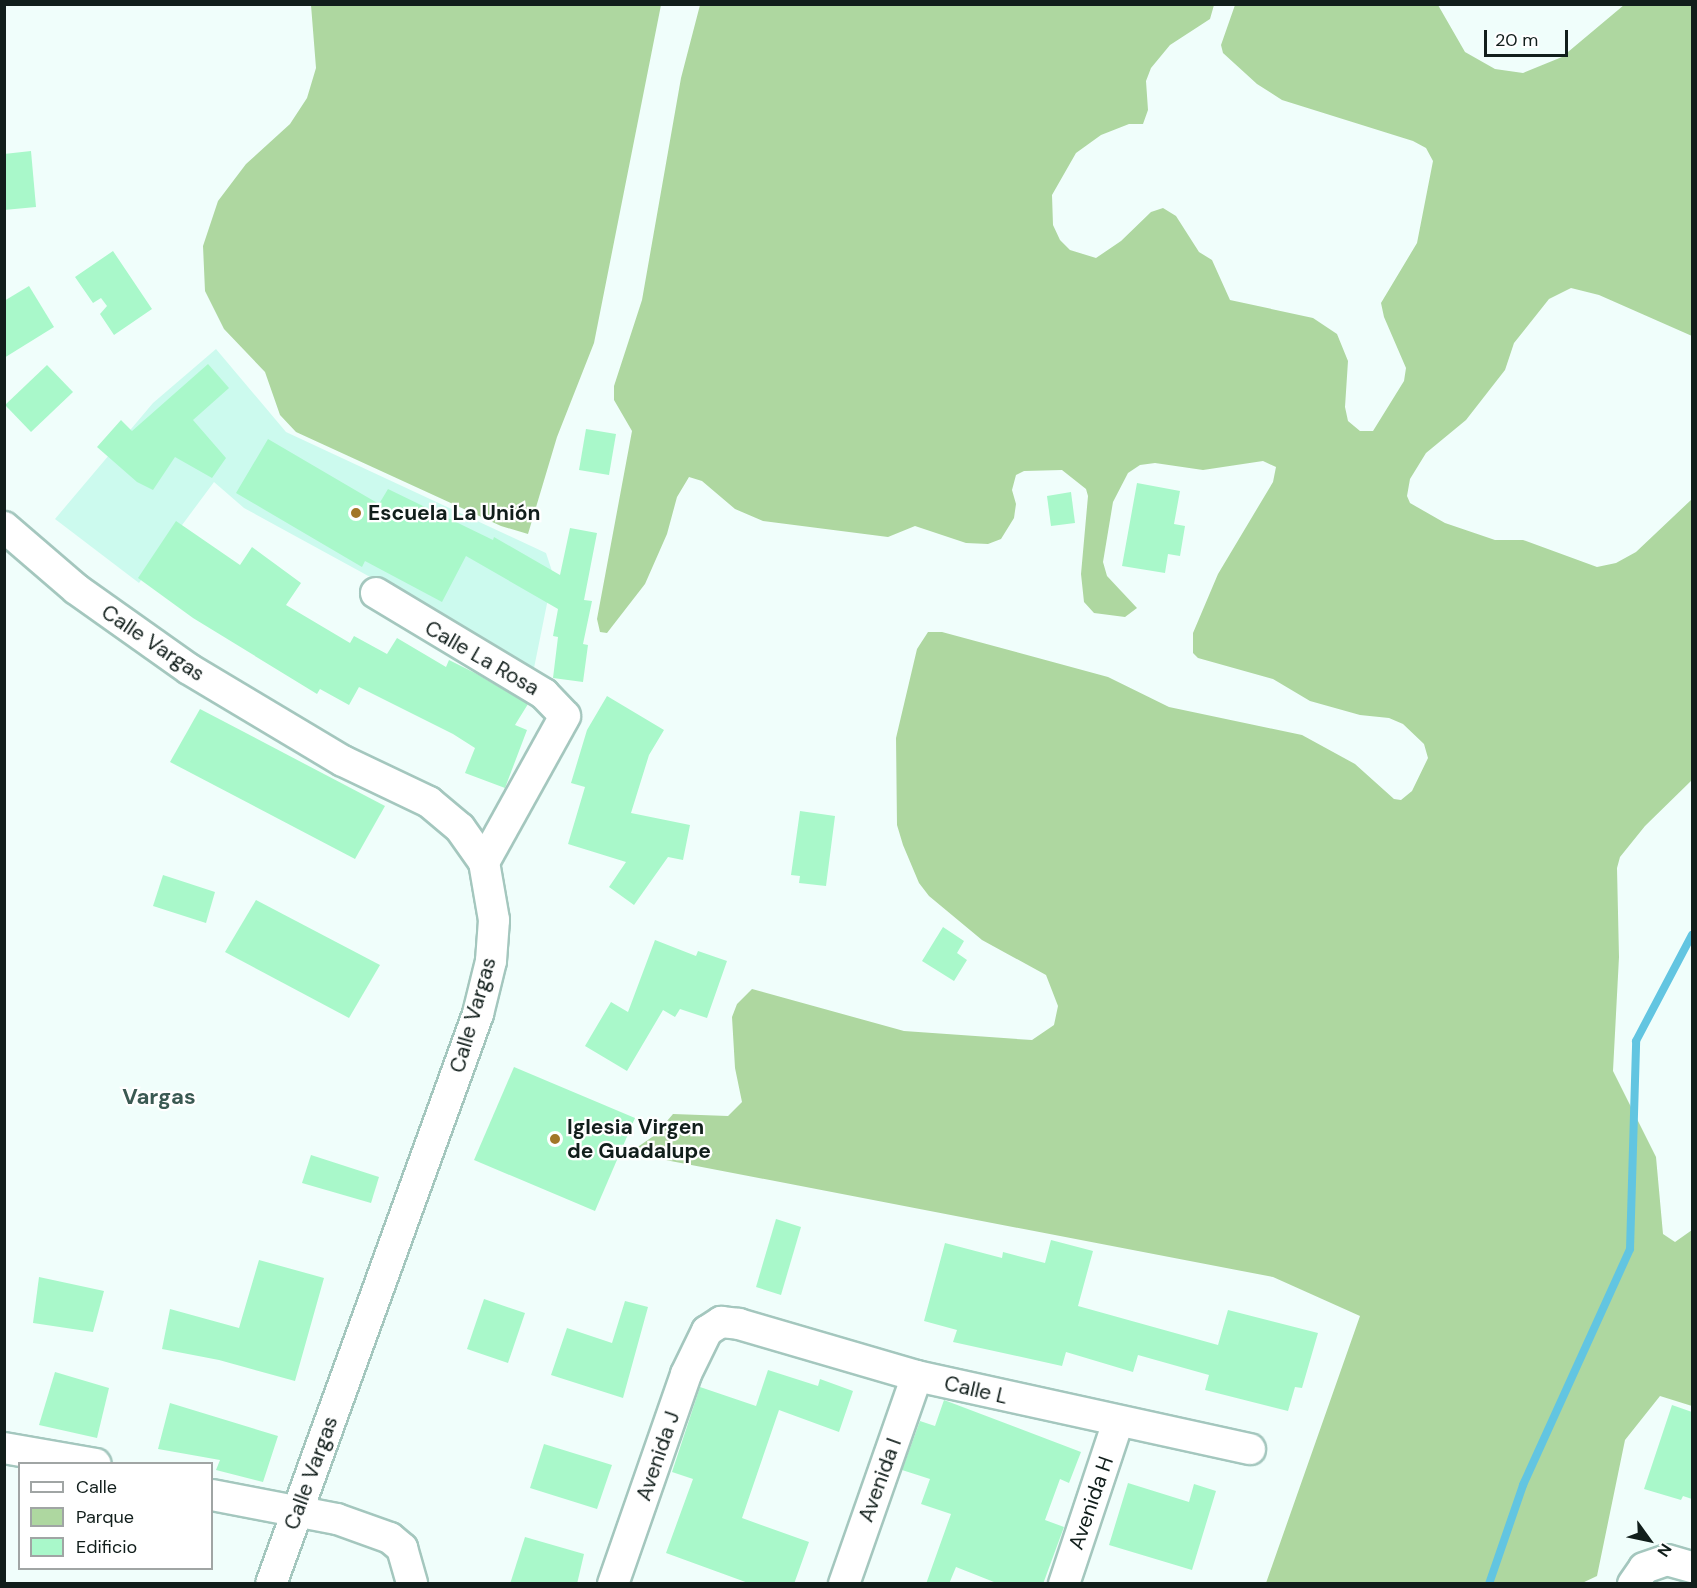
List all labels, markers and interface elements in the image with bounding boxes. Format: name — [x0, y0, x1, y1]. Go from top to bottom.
scale bar — [1487, 18, 1571, 56]
text: 20 m — [1495, 28, 1538, 52]
place label: Escuela La Unión — [368, 500, 540, 526]
marker: Escuela La Unión — [349, 506, 363, 520]
street label: Calle Vargas — [97, 599, 209, 687]
street label: Calle La Rosa — [420, 615, 544, 701]
street label: Calle Vargas — [445, 954, 501, 1076]
district label: Vargas — [122, 1084, 196, 1110]
place label: Iglesia Virgen de Guadalupe — [567, 1114, 711, 1164]
marker: Iglesia Virgen de Guadalupe — [548, 1132, 562, 1146]
street label: Calle L — [942, 1370, 1010, 1410]
street label: Avenida J — [631, 1408, 685, 1504]
street label: Calle Vargas — [279, 1413, 343, 1533]
street label: Avenida I — [853, 1435, 907, 1525]
street label: Avenida H — [1063, 1453, 1119, 1553]
legend — [18, 1462, 213, 1570]
text: Calle — [76, 1475, 117, 1499]
text: Parque — [76, 1505, 134, 1529]
north arrow — [1619, 1510, 1679, 1570]
text: Edificio — [76, 1535, 137, 1559]
text: N — [1653, 1539, 1677, 1561]

